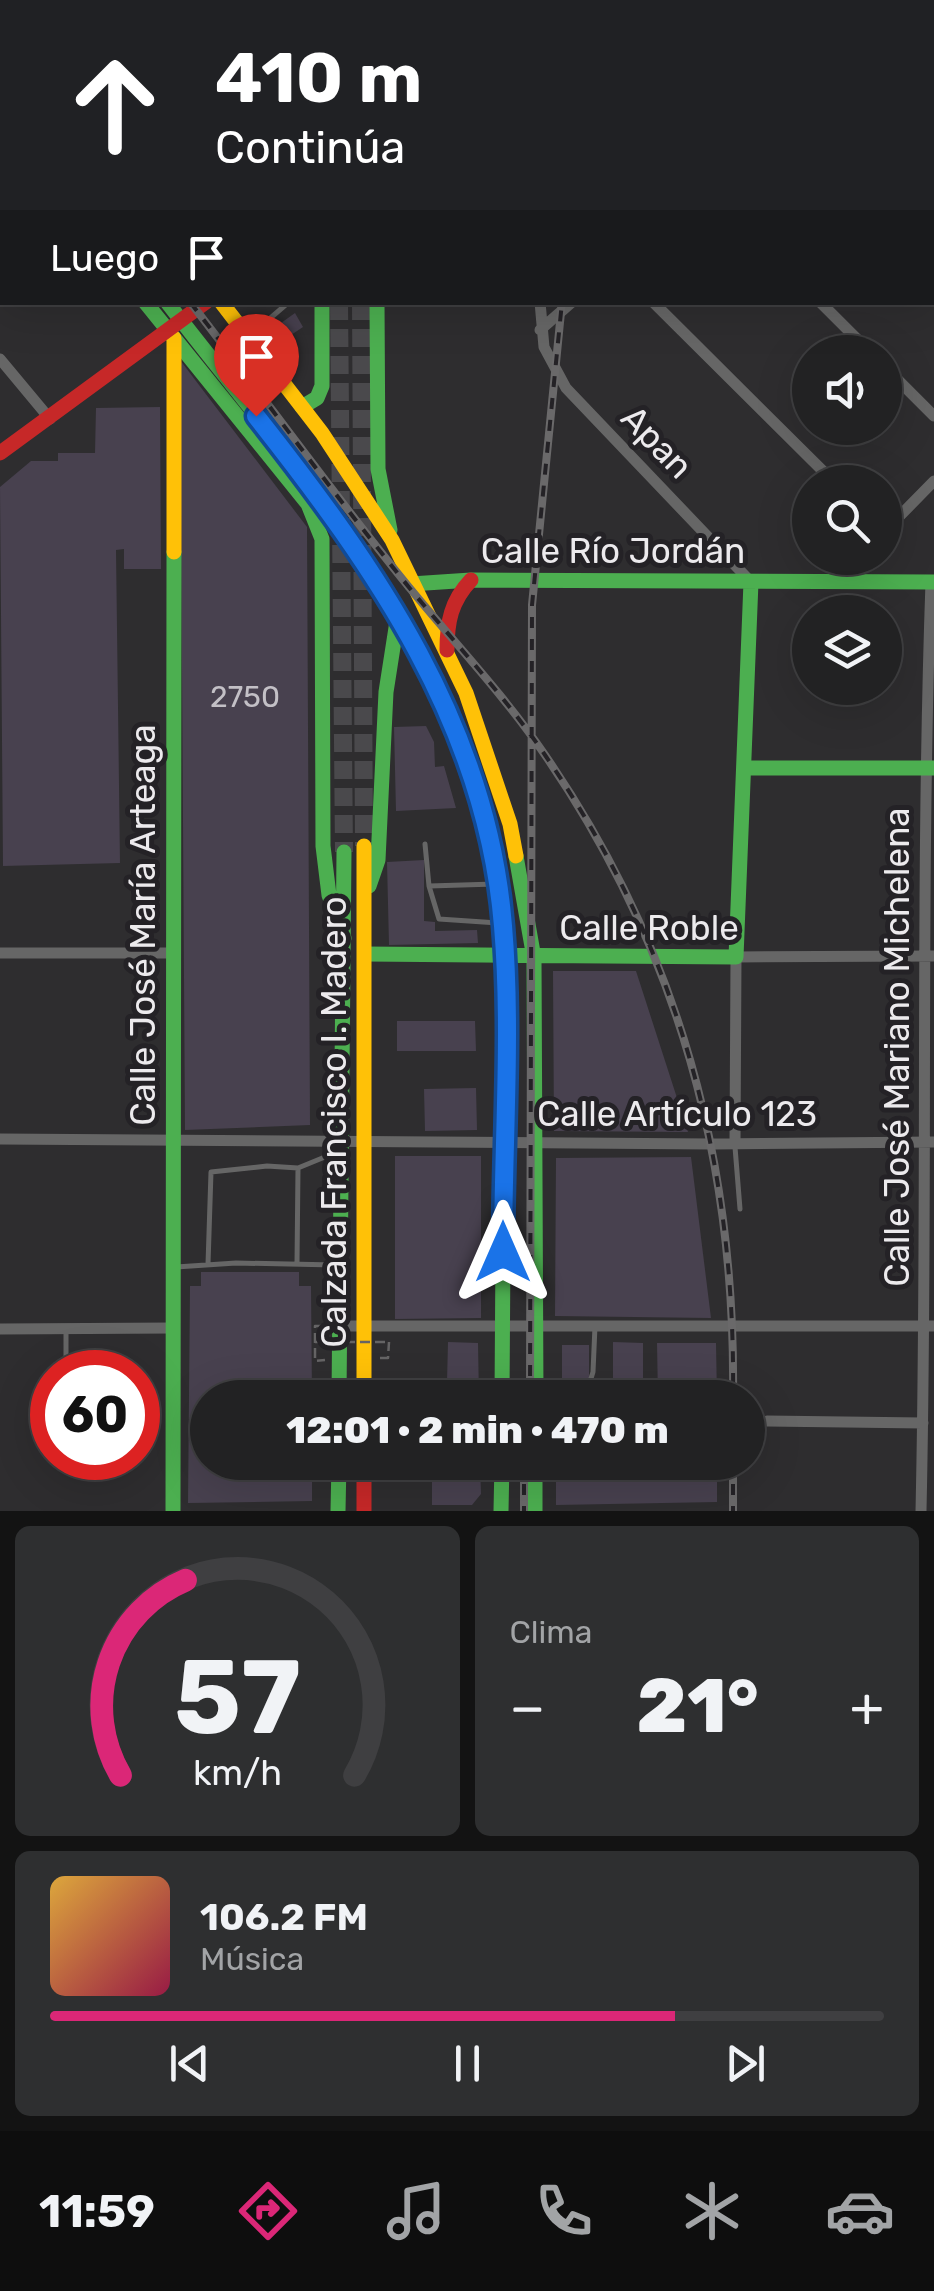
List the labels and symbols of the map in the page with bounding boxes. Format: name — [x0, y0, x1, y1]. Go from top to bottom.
pin — [214, 314, 299, 417]
street label: Apan — [612, 397, 702, 487]
street label: Calle Río Jordán — [481, 530, 745, 572]
house number: 2750 — [210, 679, 280, 715]
street label: Calle José María Arteaga — [122, 724, 164, 1126]
street label: Calle José Mariano Michelena — [876, 807, 918, 1287]
street label: Calzada Francisco I. Madero — [313, 896, 355, 1348]
street label: Calle Roble — [559, 907, 739, 949]
street label: Calle Artículo 123 — [537, 1093, 817, 1135]
position arrow — [451, 1200, 555, 1304]
speed limit sign: 60 — [30, 1350, 160, 1480]

